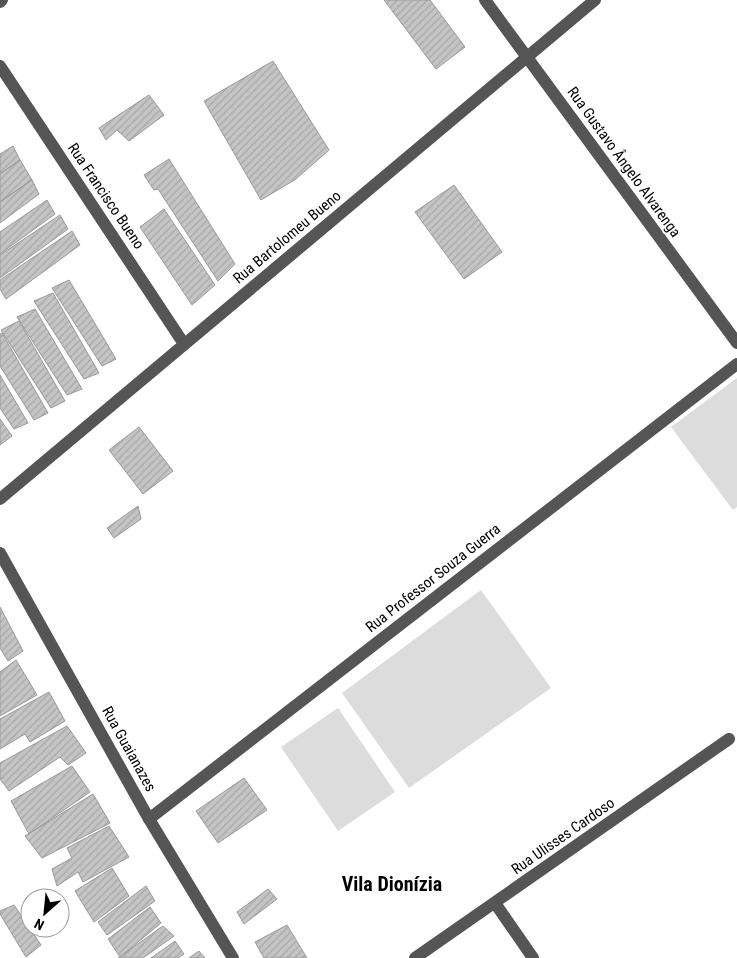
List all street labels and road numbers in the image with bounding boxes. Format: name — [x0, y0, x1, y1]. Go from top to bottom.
street label: Rua Gustavo Ângelo Alvarenga — [563, 83, 685, 241]
street label: Rua Francisco Bueno — [64, 140, 148, 252]
street label: Rua Bartolomeu Bueno — [229, 187, 345, 287]
street label: Rua Professor Souza Guerra — [362, 520, 504, 636]
street label: Rua Guaianazes — [98, 703, 160, 795]
street label: Rua Ulisses Cardoso — [508, 794, 618, 878]

